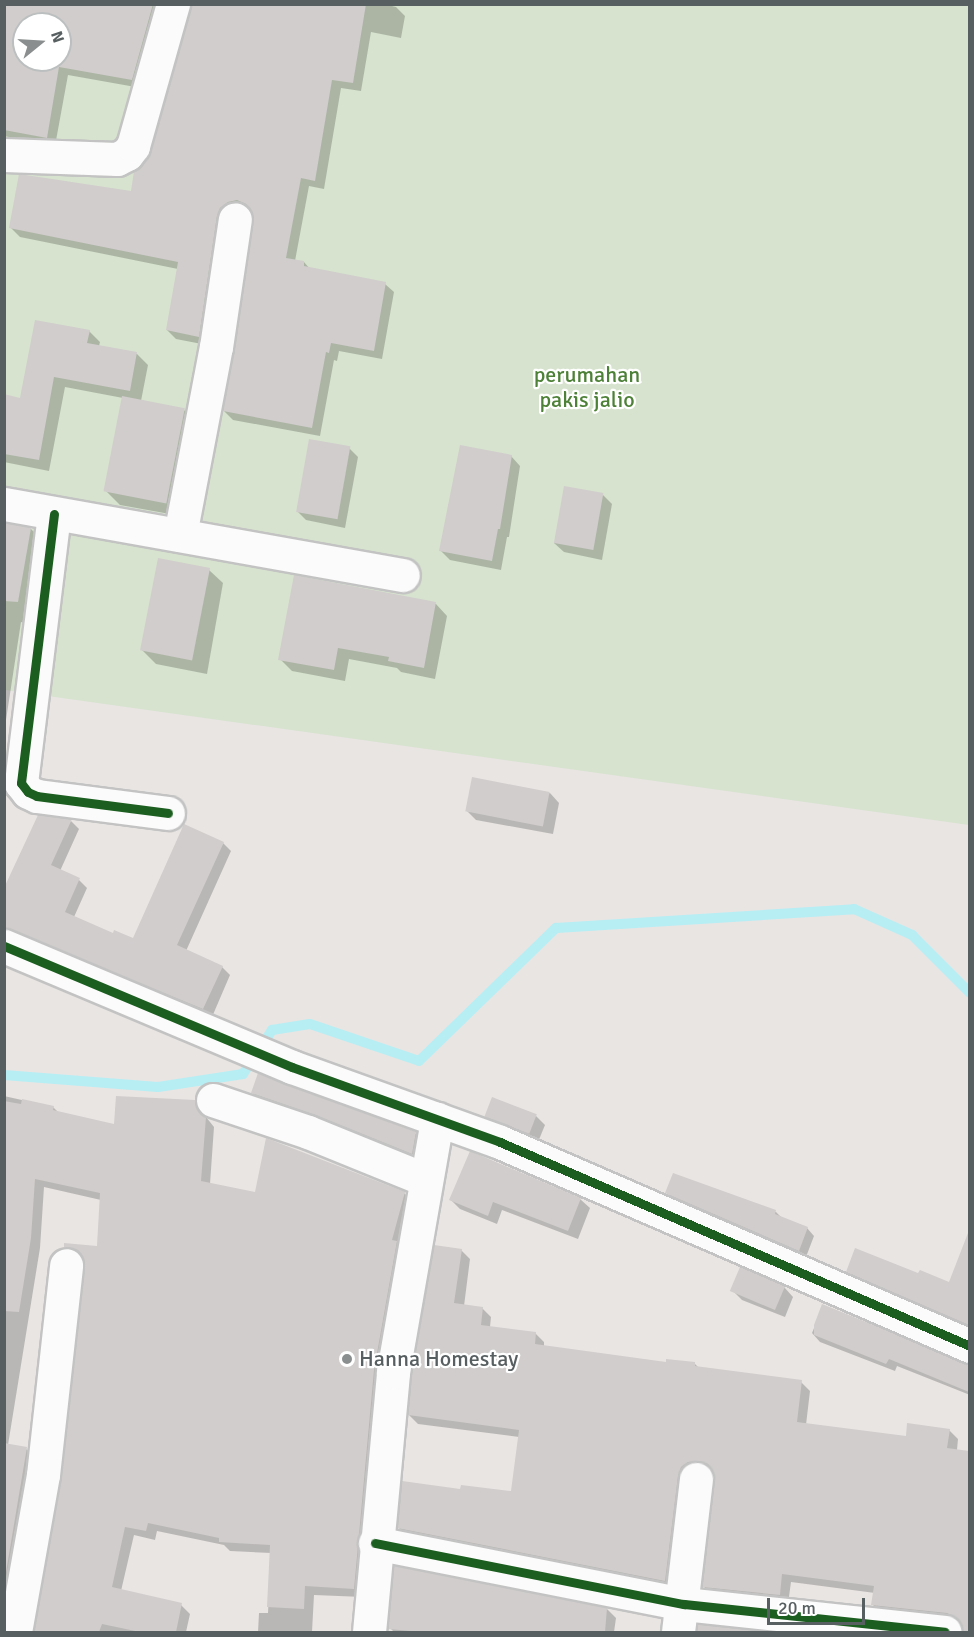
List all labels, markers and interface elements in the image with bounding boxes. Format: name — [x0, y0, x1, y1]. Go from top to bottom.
north arrow — [12, 12, 72, 72]
text: N — [46, 29, 68, 45]
park label: perumahan pakis jalio — [534, 361, 640, 412]
place label: Hanna Homestay — [359, 1346, 518, 1372]
marker: Hanna Homestay — [340, 1352, 354, 1366]
scale bar — [770, 1586, 868, 1624]
text: 20 m — [778, 1597, 816, 1619]

